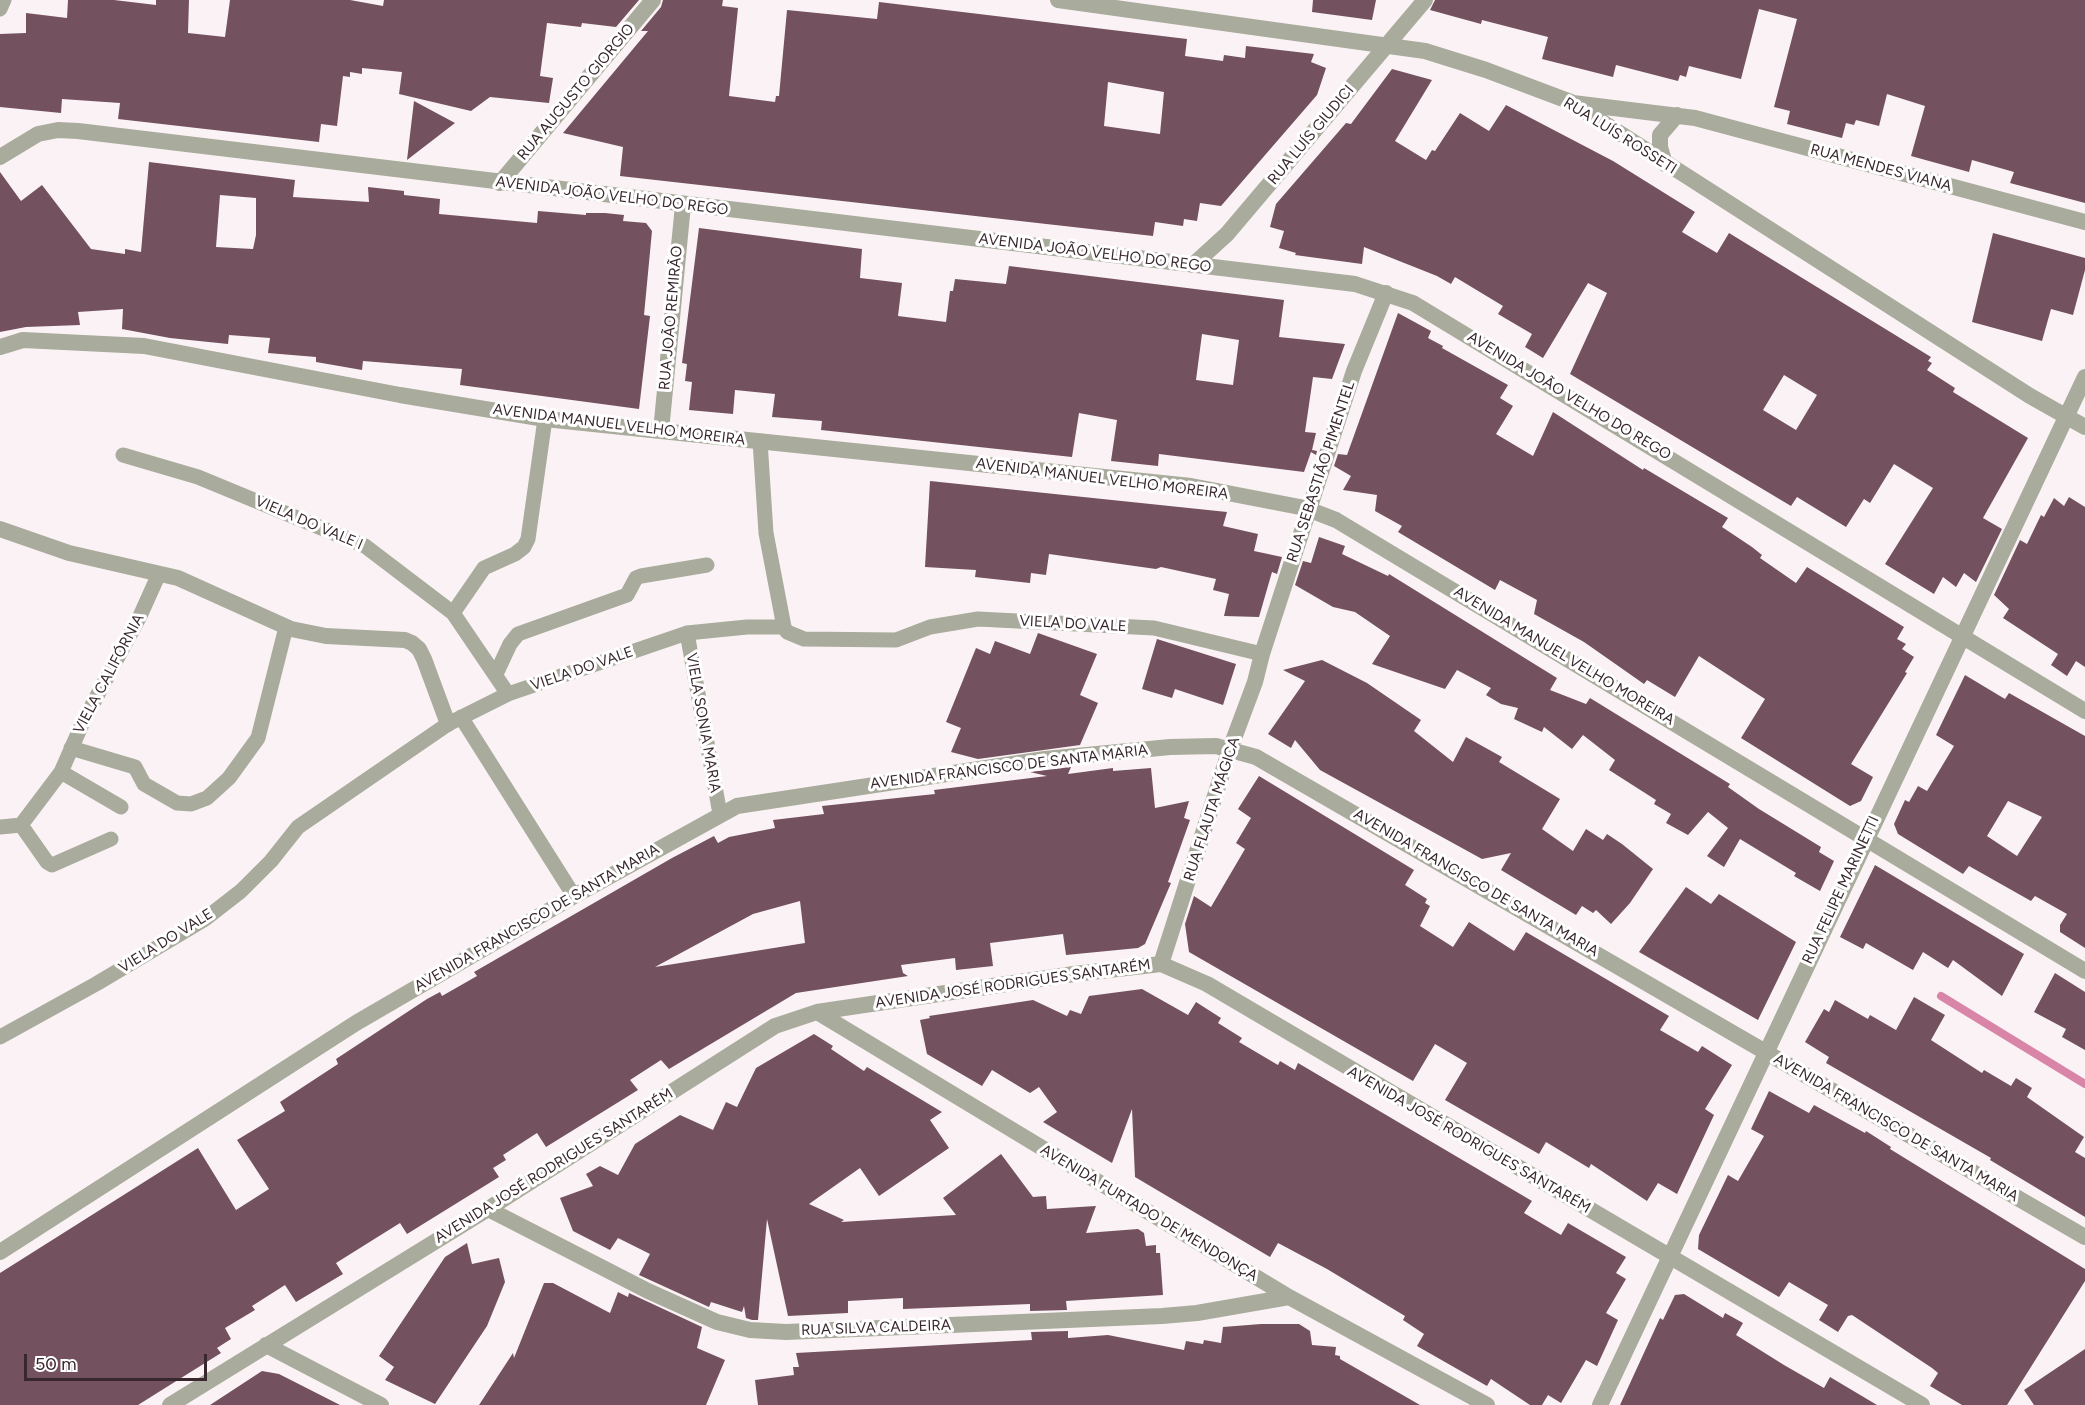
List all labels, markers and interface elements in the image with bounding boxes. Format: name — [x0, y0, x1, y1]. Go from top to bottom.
street label: RUA AUGUSTO GIORGIO — [514, 20, 638, 164]
street label: RUA LUÍS GIUDICI — [1264, 82, 1358, 188]
street label: RUA LUÍS ROSSETI — [1560, 94, 1680, 178]
street label: RUA MENDES VIANA — [1808, 140, 1954, 196]
street label: AVENIDA JOÃO VELHO DO REGO — [495, 173, 729, 219]
street label: AVENIDA JOÃO VELHO DO REGO — [978, 230, 1212, 276]
street label: RUA JOÃO REMIRÃO — [656, 245, 686, 391]
street label: AVENIDA JOÃO VELHO DO REGO — [1464, 328, 1674, 464]
street label: RUA SEBASTIÃO PIMENTEL — [1283, 379, 1359, 565]
street label: AVENIDA MANUEL VELHO MOREIRA — [492, 401, 746, 449]
street label: AVENIDA MANUEL VELHO MOREIRA — [975, 455, 1229, 503]
street label: VIELA DO VALE I — [253, 492, 365, 554]
street label: AVENIDA MANUEL VELHO MOREIRA — [1451, 583, 1677, 729]
street label: VIELA CALIFÓRNIA — [70, 611, 148, 737]
street label: VIELA DO VALE — [1019, 612, 1127, 636]
street label: VIELA DO VALE — [528, 643, 636, 695]
street label: VIELA SONIA MARIA — [682, 652, 724, 794]
street label: RUA FLAUTA MÁGICA — [1180, 735, 1244, 883]
street label: AVENIDA FRANCISCO DE SANTA MARIA — [869, 741, 1149, 793]
street label: AVENIDA FRANCISCO DE SANTA MARIA — [1350, 805, 1602, 961]
street label: RUA FELIPE MARINETTI — [1799, 813, 1883, 967]
street label: AVENIDA FRANCISCO DE SANTA MARIA — [411, 840, 663, 996]
street label: VIELA DO VALE — [116, 905, 216, 977]
street label: AVENIDA JOSÉ RODRIGUES SANTARÉM — [874, 956, 1152, 1012]
street label: AVENIDA FRANCISCO DE SANTA MARIA — [1770, 1050, 2022, 1206]
street label: AVENIDA JOSÉ RODRIGUES SANTARÉM — [1344, 1063, 1594, 1217]
street label: AVENIDA JOSÉ RODRIGUES SANTARÉM — [431, 1085, 677, 1247]
street label: AVENIDA FURTADO DE MENDONÇA — [1037, 1141, 1261, 1285]
street label: RUA SILVA CALDEIRA — [801, 1316, 951, 1340]
scale bar — [27, 1342, 210, 1380]
text: 50 m — [35, 1353, 77, 1375]

